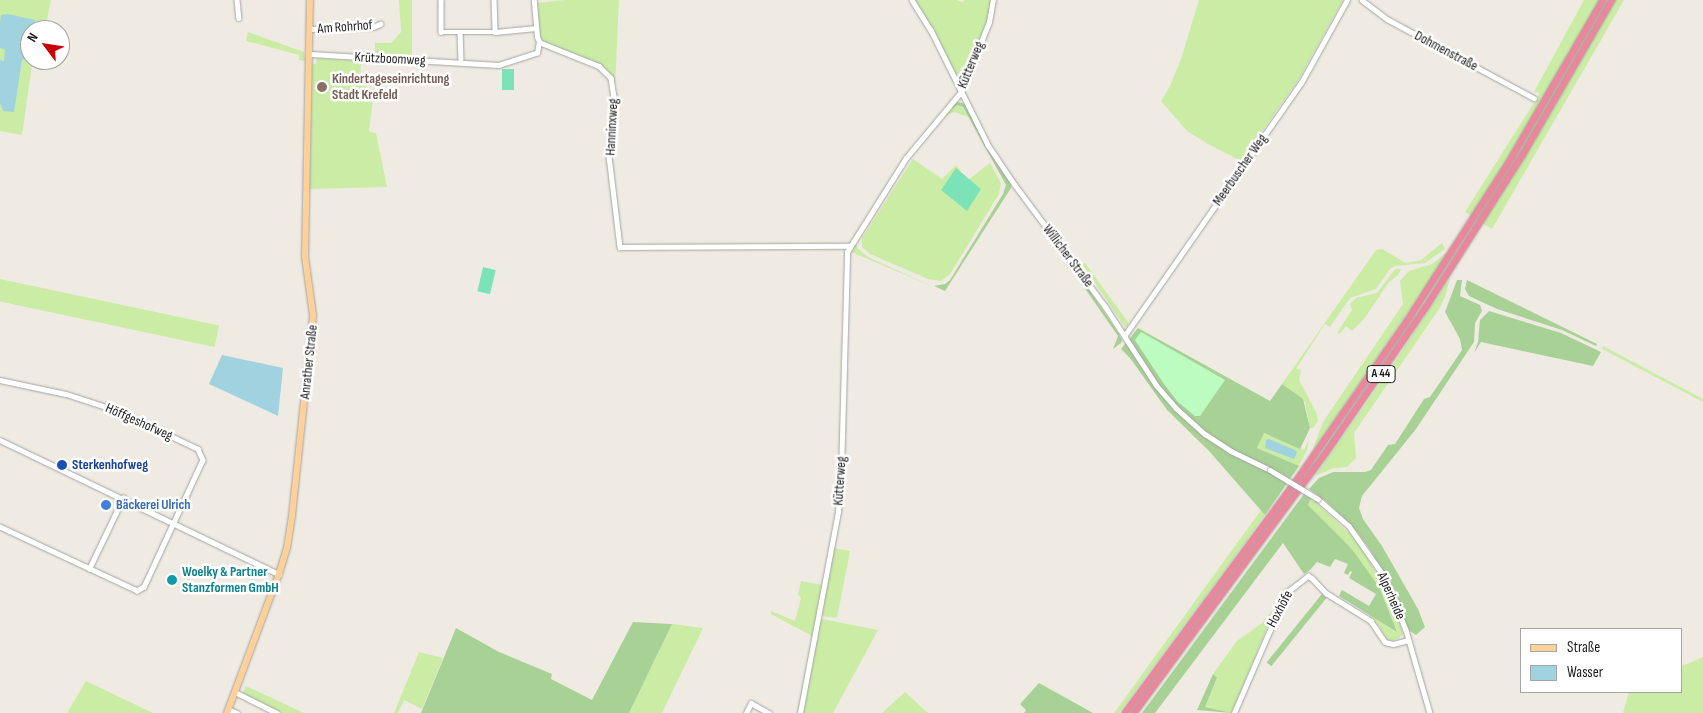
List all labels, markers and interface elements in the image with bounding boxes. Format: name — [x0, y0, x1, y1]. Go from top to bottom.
street label: Am Rohrhof — [317, 17, 373, 37]
north arrow — [20, 20, 70, 70]
street label: Dohmenstraße — [1411, 27, 1481, 75]
text: N — [23, 30, 42, 45]
street label: Kütterweg — [954, 39, 988, 91]
street label: Krützboomweg — [354, 49, 426, 69]
place label: Kindertageseinrichtung Stadt Krefeld — [332, 71, 449, 104]
marker: Kindertageseinrichtung Stadt Krefeld — [316, 81, 328, 93]
street label: Hanninxweg — [602, 98, 622, 156]
street label: Meerbuscher Weg — [1209, 131, 1271, 209]
street label: Willicher Straße — [1039, 221, 1097, 291]
street label: Anrather Straße — [297, 324, 321, 400]
road number: A 44 — [1366, 364, 1396, 384]
street label: Höffgeshofweg — [103, 400, 175, 444]
street label: Kütterweg — [830, 456, 850, 506]
place label: Sterkenhofweg — [72, 457, 148, 473]
marker: Sterkenhofweg — [56, 459, 68, 471]
place label: Bäckerei Ulrich — [116, 497, 191, 513]
marker: Bäckerei Ulrich — [100, 499, 112, 511]
place label: Woelky & Partner Stanzformen GmbH — [182, 564, 279, 596]
street label: Alperheide — [1373, 570, 1409, 622]
marker: Woelky & Partner Stanzformen GmbH — [166, 574, 178, 586]
street label: Hoxhöfe — [1263, 588, 1297, 630]
legend — [1520, 628, 1683, 693]
text: Straße — [1567, 638, 1600, 657]
text: Wasser — [1567, 663, 1603, 682]

